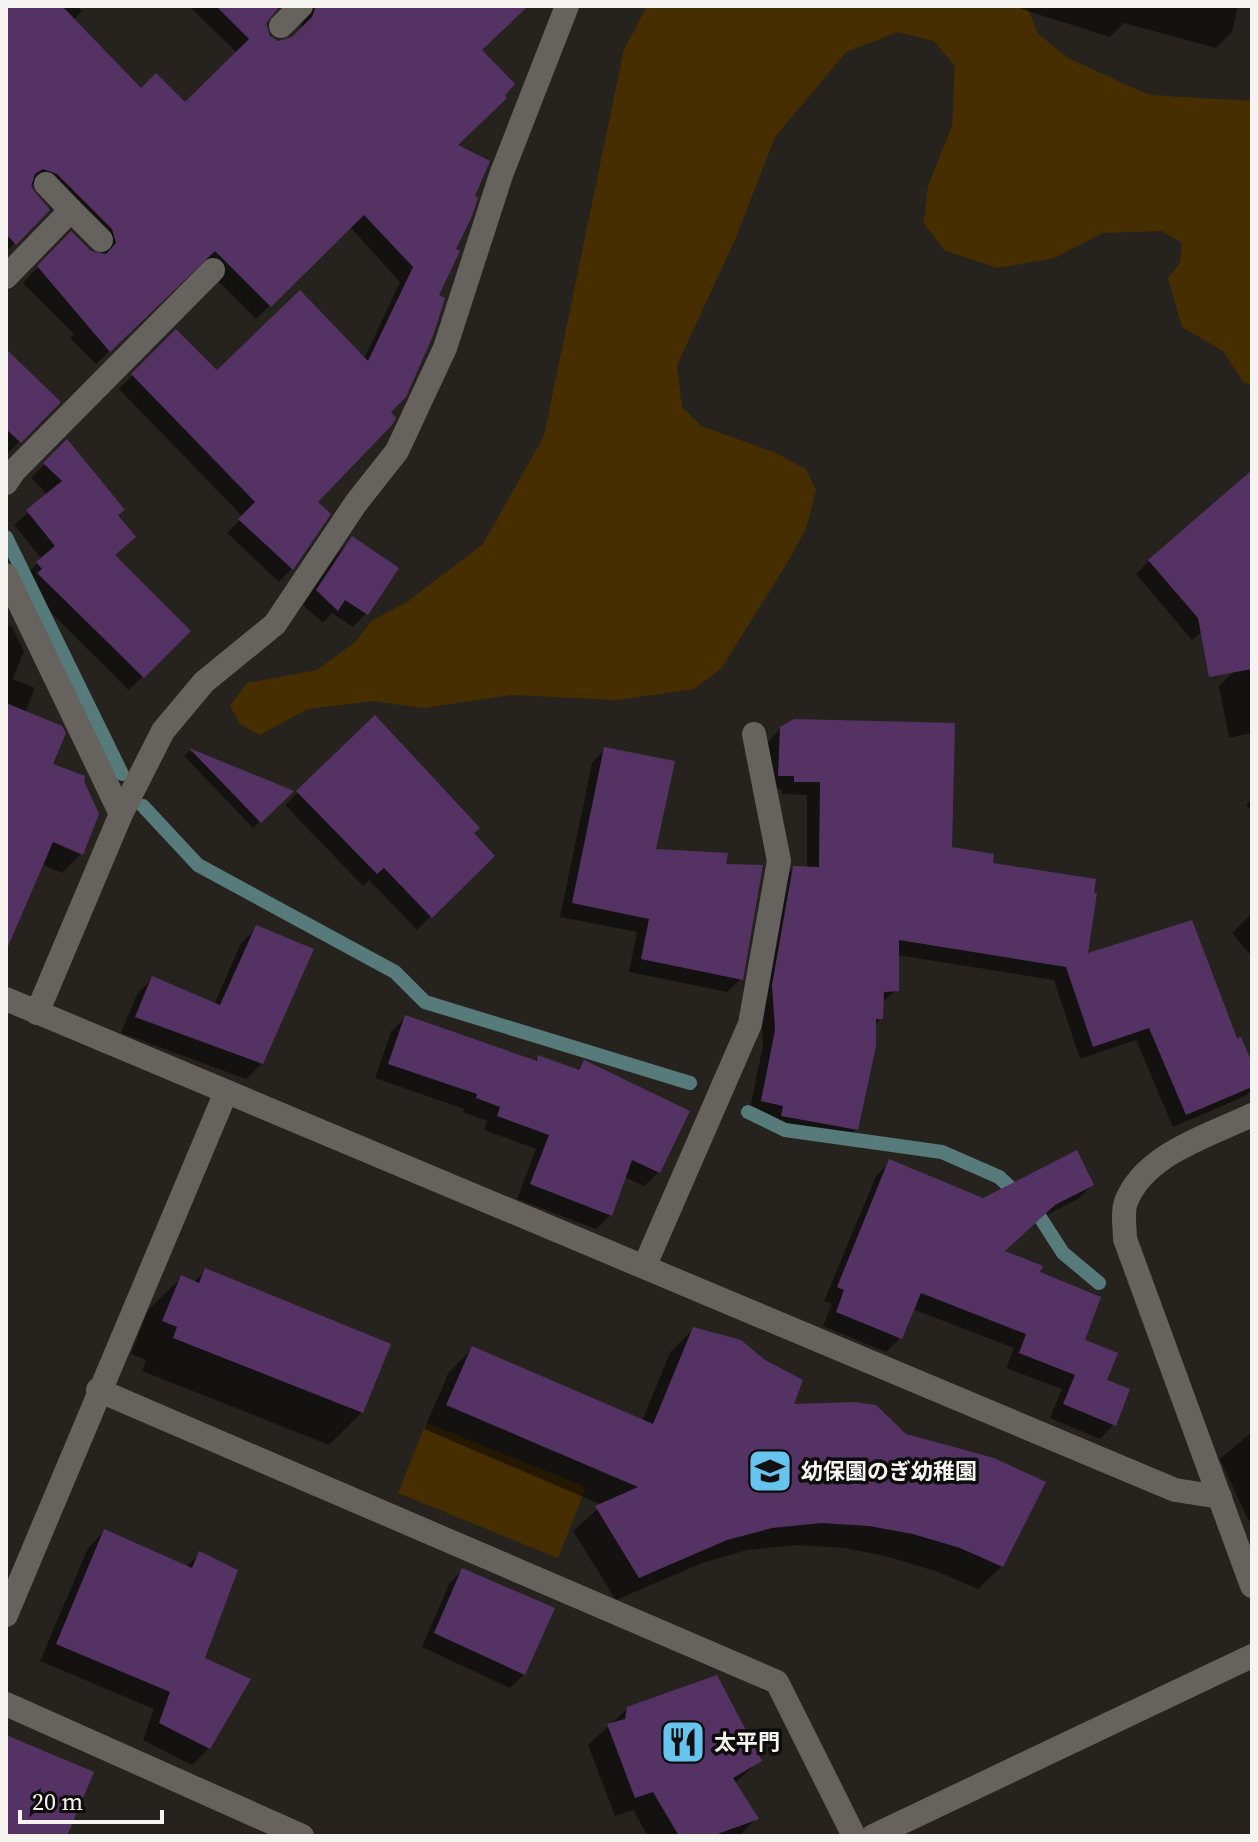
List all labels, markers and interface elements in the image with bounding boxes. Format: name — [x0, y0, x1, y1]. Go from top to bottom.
school or university icon: 幼保園のぎ幼稚園 — [746, 1447, 794, 1495]
place label: 幼保園のぎ幼稚園 — [801, 1456, 977, 1486]
restaurant icon: 太平門 — [659, 1718, 707, 1766]
place label: 太平門 — [714, 1727, 780, 1757]
scale bar — [20, 1774, 162, 1824]
text: 20 m — [32, 1785, 83, 1818]

